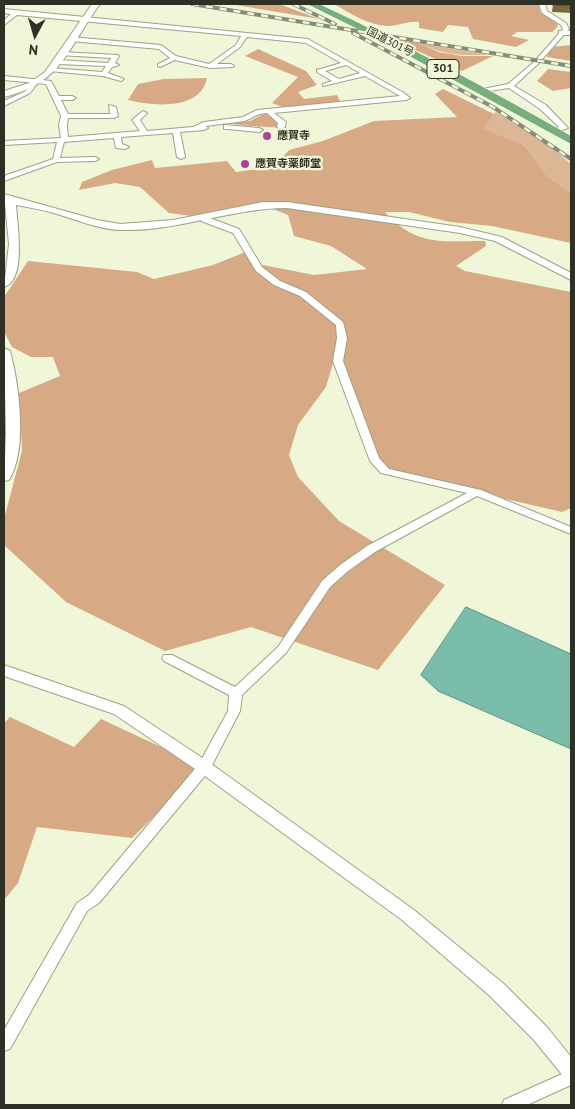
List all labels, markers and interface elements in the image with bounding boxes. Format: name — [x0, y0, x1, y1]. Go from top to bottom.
north arrow — [10, 10, 60, 60]
street label: 国道301号 — [364, 25, 416, 59]
text: N — [28, 40, 39, 59]
road number: 301 — [427, 60, 459, 78]
place label: 應賀寺 — [277, 129, 310, 143]
marker: 應賀寺 — [261, 130, 273, 142]
place label: 應賀寺薬師堂 — [255, 157, 321, 171]
marker: 應賀寺薬師堂 — [239, 158, 251, 170]

